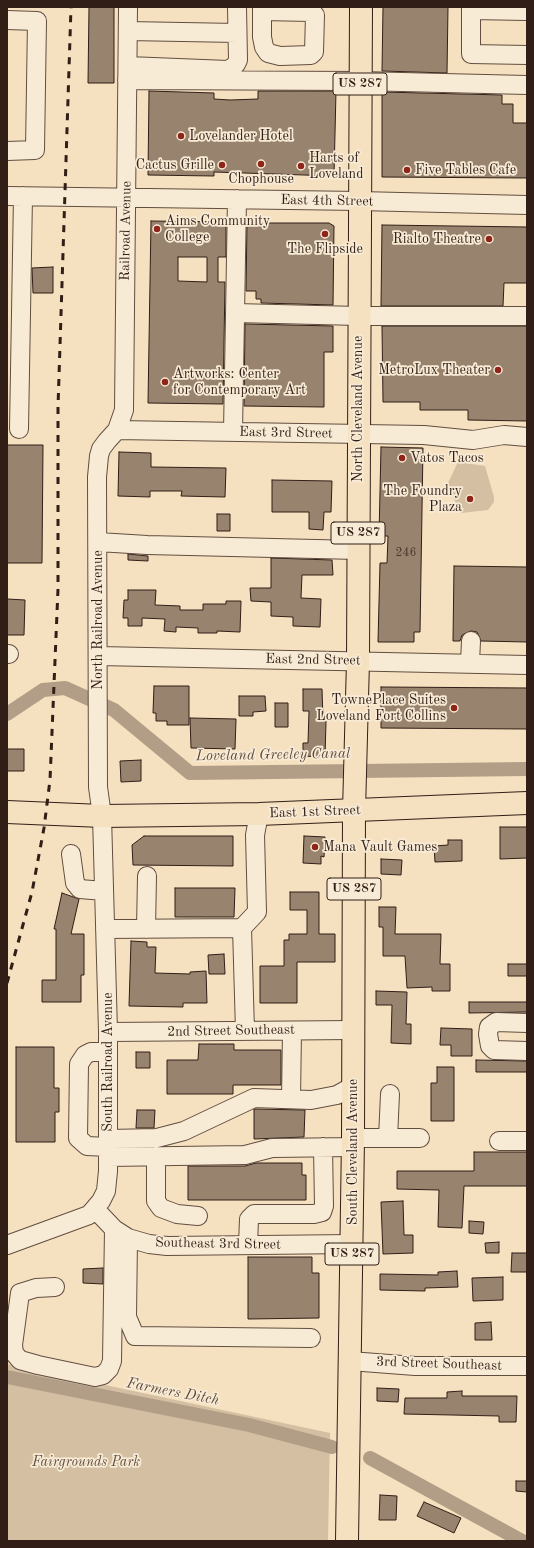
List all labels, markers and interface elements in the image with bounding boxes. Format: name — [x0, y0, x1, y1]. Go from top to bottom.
road number: US 287 — [333, 73, 387, 95]
place label: Lovelander Hotel — [189, 128, 293, 144]
marker: Lovelander Hotel — [176, 131, 186, 141]
place label: Harts of Loveland — [309, 150, 363, 182]
place label: Cactus Grille — [136, 157, 214, 173]
marker: Chophouse — [256, 159, 266, 169]
marker: Cactus Grille — [217, 160, 227, 170]
marker: Harts of Loveland — [296, 161, 306, 171]
place label: Five Tables Cafe — [415, 162, 516, 178]
marker: Five Tables Cafe — [402, 165, 412, 175]
place label: Chophouse — [228, 171, 294, 187]
street label: Railroad Avenue — [117, 181, 135, 281]
street label: East 4th Street — [280, 192, 374, 210]
place label: Aims Community College — [165, 213, 270, 246]
marker: Aims Community College — [152, 224, 162, 234]
marker: The Flipside — [320, 229, 330, 239]
place label: Rialto Theatre — [393, 231, 481, 247]
marker: Rialto Theatre — [484, 234, 494, 244]
place label: The Flipside — [287, 241, 363, 257]
street label: North Cleveland Avenue — [350, 336, 366, 482]
place label: MetroLux Theater — [378, 362, 490, 378]
marker: MetroLux Theater — [493, 365, 503, 375]
place label: Artworks: Center for Contemporary Art — [173, 366, 306, 398]
marker: Artworks: Center for Contemporary Art — [160, 377, 170, 387]
street label: East 3rd Street — [239, 424, 333, 442]
place label: Vatos Tacos — [410, 450, 484, 466]
marker: Vatos Tacos — [397, 453, 407, 463]
place label: The Foundry Plaza — [383, 483, 462, 516]
marker: The Foundry Plaza — [465, 494, 475, 504]
road number: US 287 — [331, 522, 385, 544]
house number: 246 — [396, 546, 416, 560]
street label: North Railroad Avenue — [90, 550, 106, 690]
street label: East 2nd Street — [265, 651, 361, 669]
place label: TownePlace Suites Loveland Fort Collins — [316, 692, 446, 724]
marker: TownePlace Suites Loveland Fort Collins — [449, 703, 459, 713]
water label: Loveland Greeley Canal — [196, 745, 350, 765]
street label: East 1st Street — [269, 802, 361, 822]
place label: Mana Vault Games — [323, 839, 437, 855]
marker: Mana Vault Games — [310, 842, 320, 852]
road number: US 287 — [327, 878, 381, 900]
street label: South Railroad Avenue — [100, 992, 116, 1132]
street label: 2nd Street Southeast — [167, 1021, 295, 1041]
street label: South Cleveland Avenue — [345, 1079, 361, 1225]
street label: Southeast 3rd Street — [155, 1235, 281, 1253]
road number: US 287 — [325, 1243, 379, 1265]
street label: 3rd Street Southeast — [376, 1353, 502, 1375]
water label: Farmers Ditch — [125, 1374, 221, 1410]
park label: Fairgrounds Park — [32, 1454, 140, 1470]

